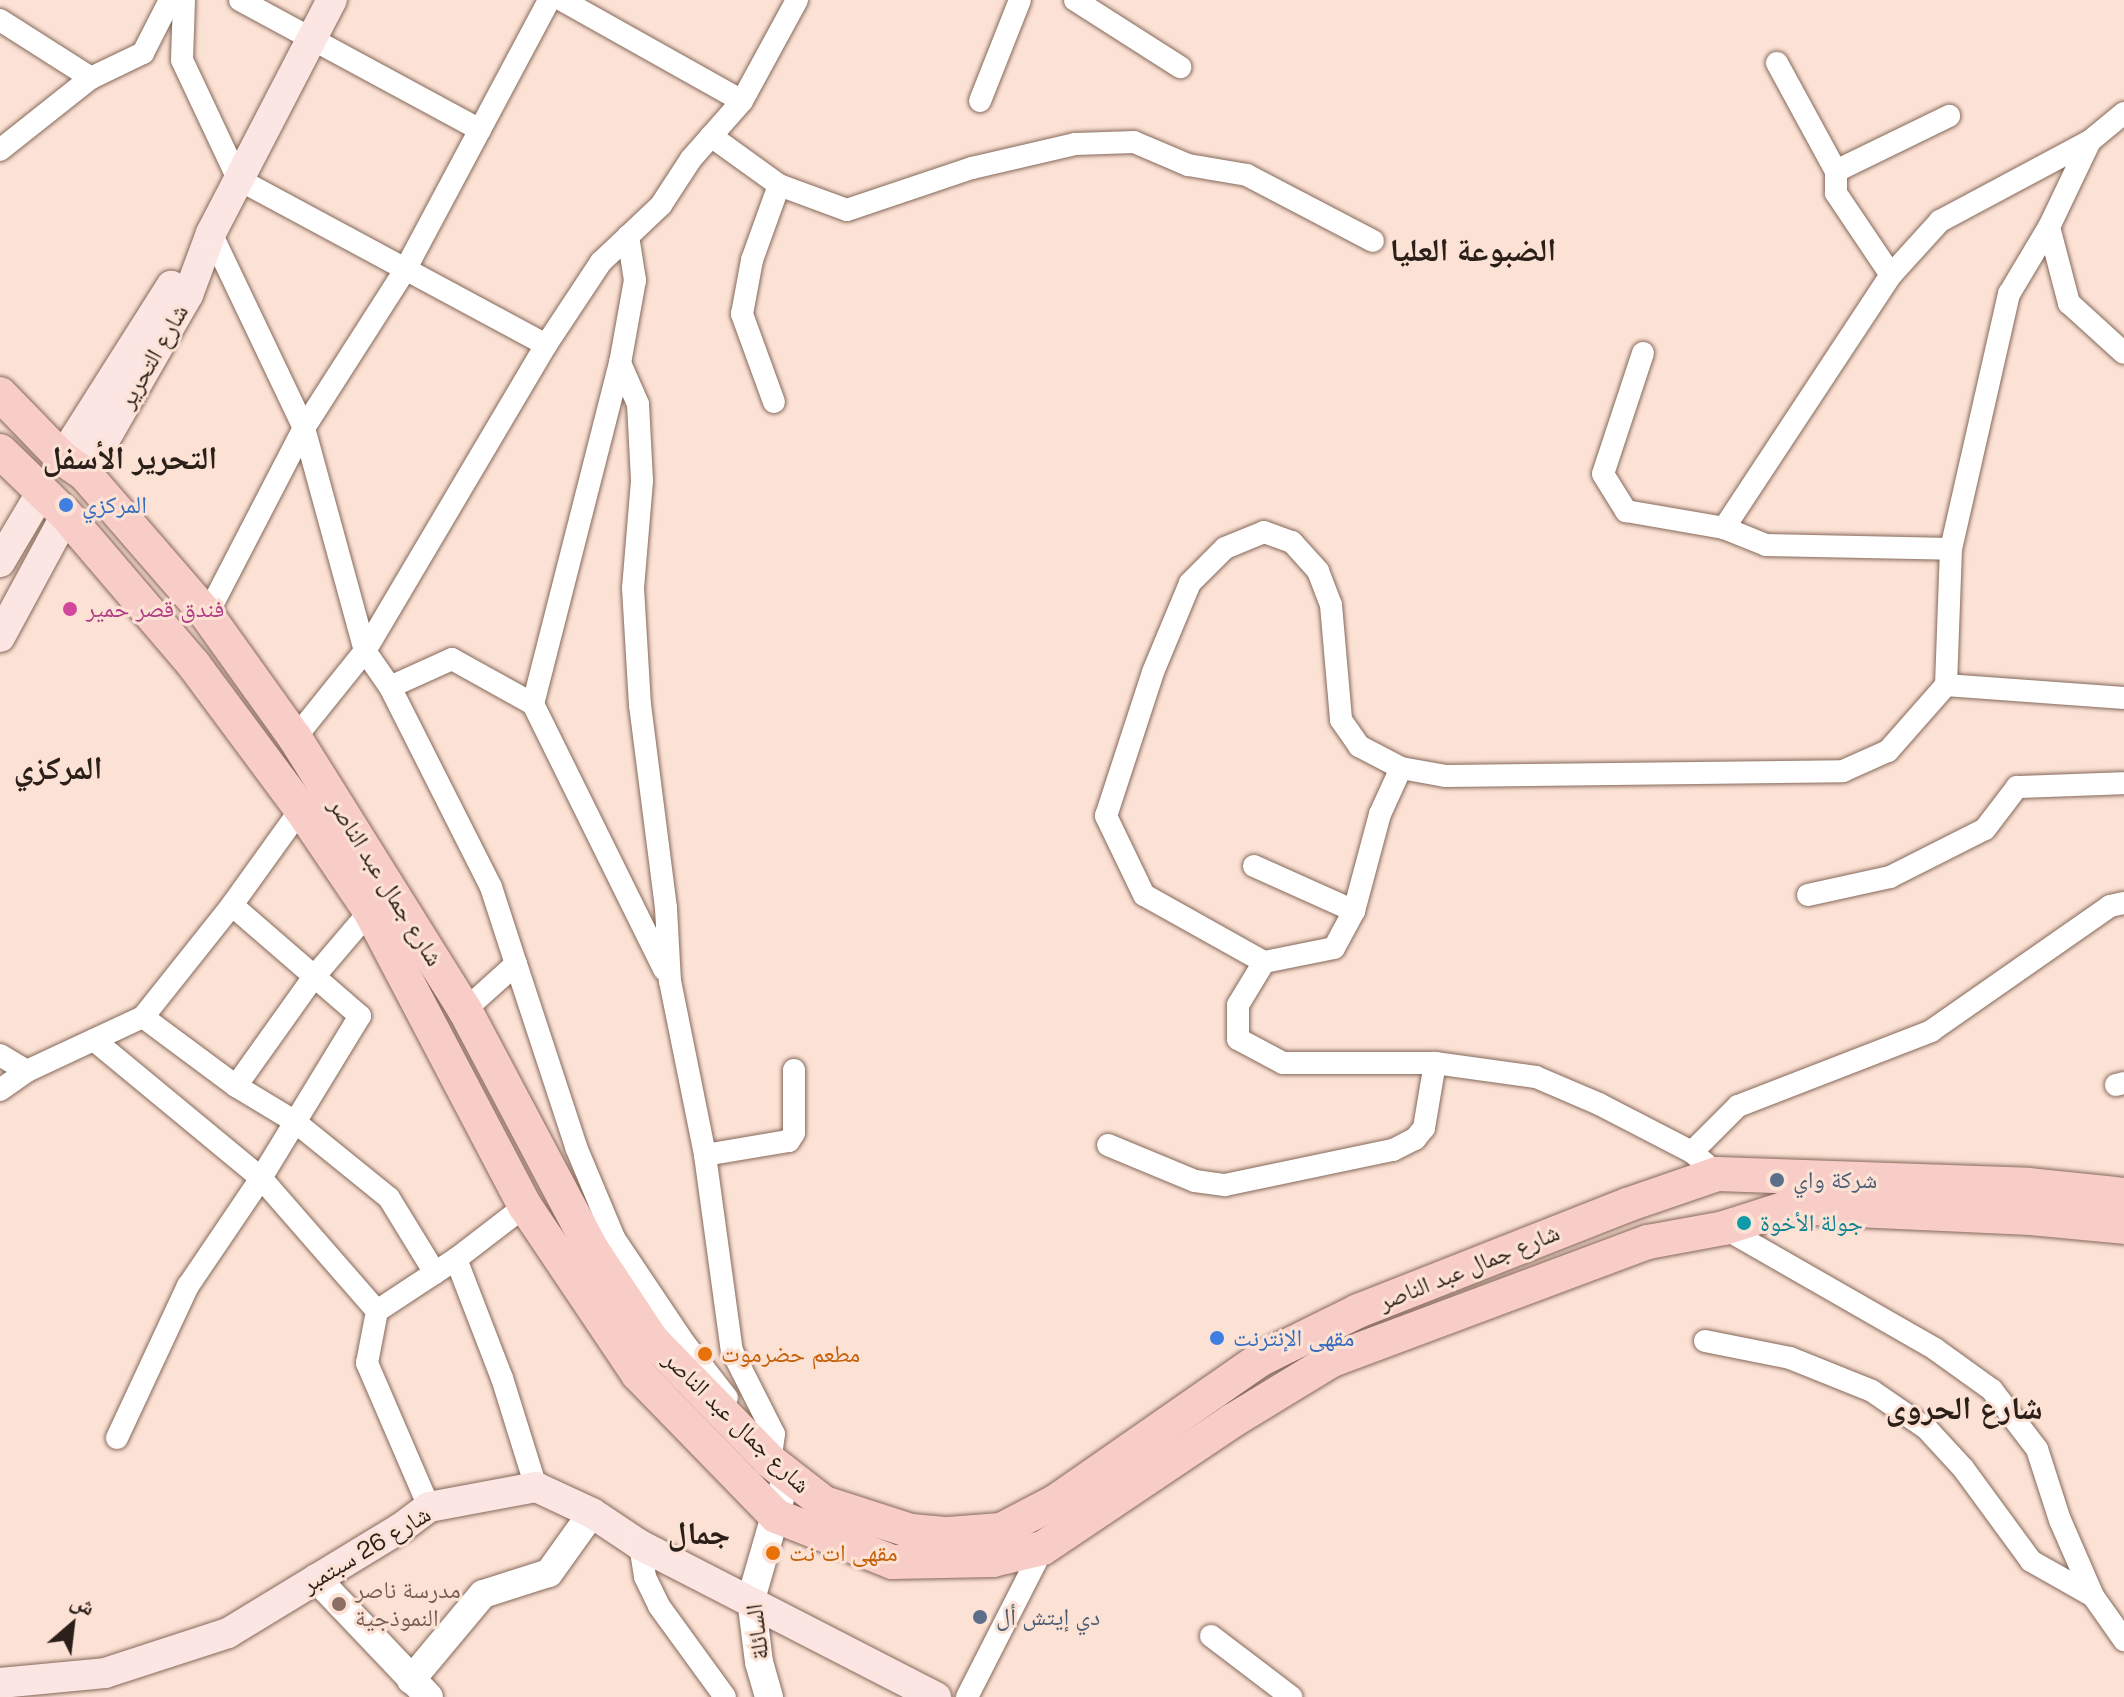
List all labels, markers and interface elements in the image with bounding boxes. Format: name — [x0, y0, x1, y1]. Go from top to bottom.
district label: الضبوعة العليا — [1390, 231, 1556, 269]
street label: شارع التحرير — [112, 299, 194, 413]
district label: التحرير الأسفل — [43, 439, 217, 477]
place label: المركزي — [82, 491, 147, 519]
marker: المركزي — [57, 496, 75, 514]
place label: فندق قصر حمير — [86, 595, 224, 623]
marker: فندق قصر حمير — [61, 600, 79, 618]
district label: المركزي — [13, 749, 103, 787]
street label: شارع جمال عبد الناصر — [323, 793, 449, 971]
place label: شركة واي — [1793, 1166, 1877, 1194]
marker: شركة واي — [1768, 1171, 1786, 1189]
place label: جولة الأخوة — [1760, 1209, 1863, 1237]
marker: جولة الأخوة — [1735, 1214, 1753, 1232]
street label: شارع جمال عبد الناصر — [1374, 1218, 1564, 1316]
place label: مقهى الإنترنت — [1233, 1324, 1354, 1352]
marker: مقهى الإنترنت — [1208, 1329, 1226, 1347]
place label: مطعم حضرموت — [721, 1340, 860, 1368]
street label: شارع جمال عبد الناصر — [658, 1345, 816, 1499]
marker: مطعم حضرموت — [696, 1345, 714, 1363]
district label: شارع الحروى — [1885, 1389, 2043, 1427]
street label: شارع 26 سبتمبر — [296, 1499, 436, 1599]
district label: جمال — [668, 1514, 730, 1552]
place label: مقهى ات نت — [789, 1539, 898, 1567]
marker: مقهى ات نت — [764, 1544, 782, 1562]
place label: مدرسة ناصر النموذجية — [355, 1576, 461, 1632]
north arrow — [32, 1585, 112, 1665]
text: ش — [66, 1586, 100, 1622]
marker: مدرسة ناصر النموذجية — [330, 1595, 348, 1613]
street label: السائلة — [739, 1602, 775, 1662]
place label: دي إيتش أل — [996, 1603, 1100, 1631]
marker: دي إيتش أل — [971, 1608, 989, 1626]

